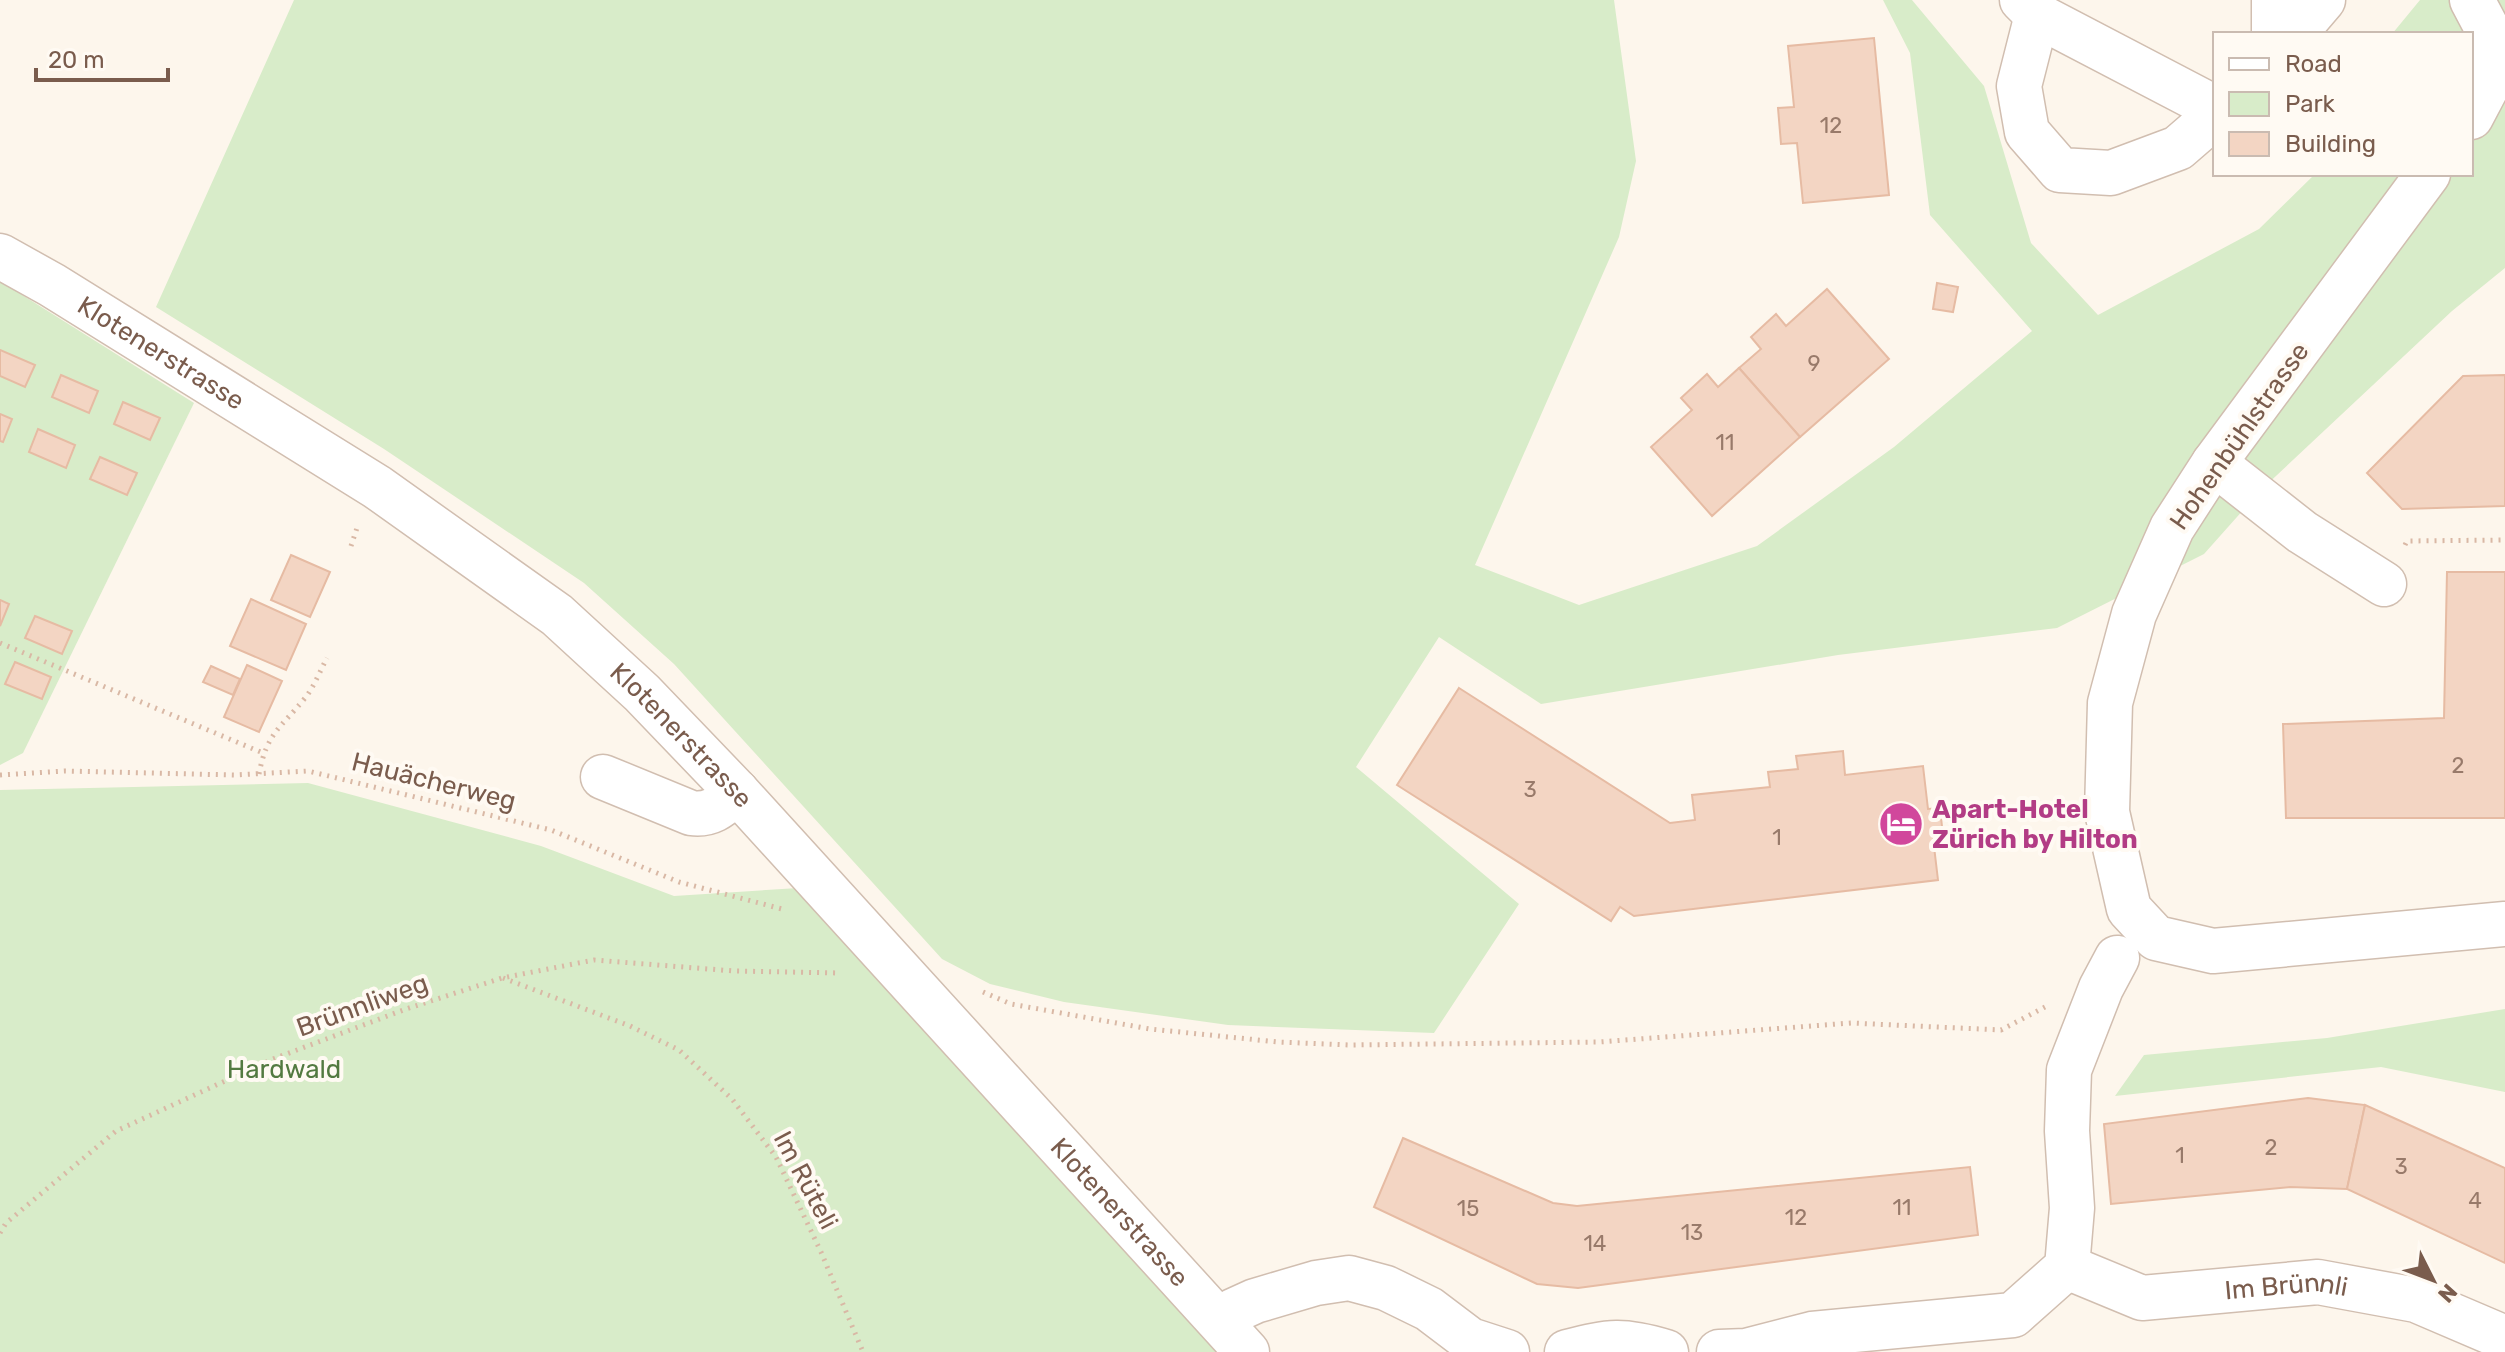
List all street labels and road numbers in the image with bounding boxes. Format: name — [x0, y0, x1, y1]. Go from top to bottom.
street label: Klotenerstrasse — [72, 290, 250, 417]
street label: Hohenbühlstrasse — [2163, 337, 2316, 536]
street label: Klotenerstrasse — [603, 657, 759, 814]
street label: Hauächerweg — [349, 746, 519, 817]
street label: Brünnliweg — [292, 967, 432, 1044]
street label: Im Rüteli — [767, 1126, 844, 1235]
street label: Klotenerstrasse — [1044, 1132, 1195, 1293]
street label: Im Brünnli — [2223, 1267, 2350, 1306]

